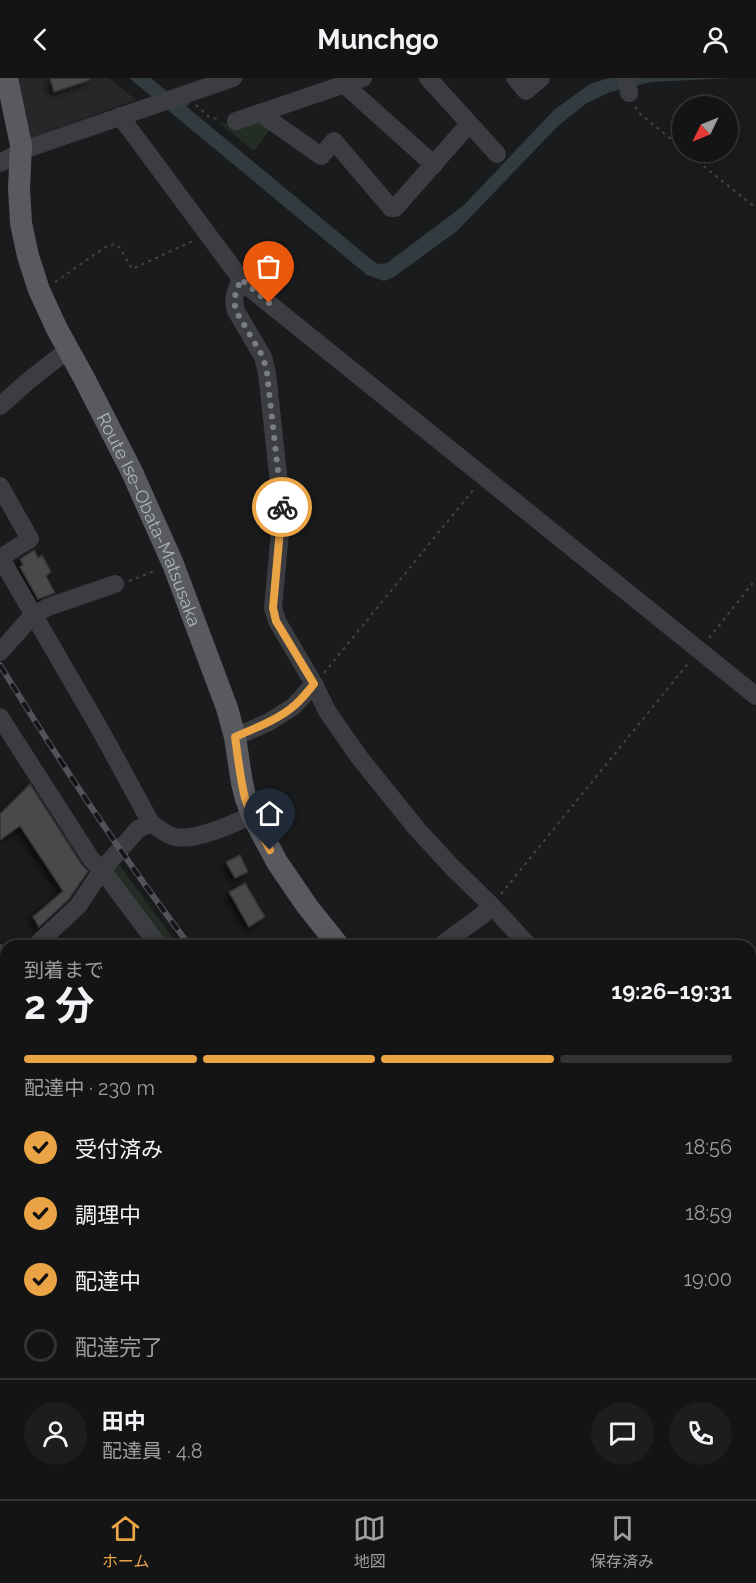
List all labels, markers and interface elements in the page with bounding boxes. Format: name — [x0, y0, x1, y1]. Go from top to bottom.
icon: back — [24, 23, 57, 56]
icon: person — [699, 23, 732, 56]
text: Munchgo — [317, 24, 439, 55]
north arrow — [672, 96, 738, 162]
map controls — [672, 96, 738, 162]
pin — [243, 241, 294, 303]
icon: bag — [252, 250, 285, 283]
street label: Route Ise-Obata-Matsusaka — [93, 409, 206, 629]
courier — [252, 477, 312, 537]
icon: bike — [266, 491, 299, 524]
pin — [244, 788, 295, 850]
icon: home — [253, 797, 286, 830]
text: 到着まで — [24, 958, 104, 982]
text: 19:26–19:31 — [611, 978, 732, 1004]
text: 2 分 — [24, 982, 94, 1028]
text: 配達中 · 230 m — [24, 1076, 155, 1100]
icon: check — [24, 1131, 57, 1164]
text: 18:56 — [685, 1135, 732, 1159]
text: 受付済み — [75, 1136, 163, 1162]
icon: check — [24, 1197, 57, 1230]
text: 18:59 — [685, 1201, 732, 1225]
text: 調理中 — [75, 1202, 141, 1228]
icon: check — [24, 1263, 57, 1296]
text: 19:00 — [683, 1267, 732, 1291]
text: 配達中 — [75, 1268, 141, 1294]
text: 配達完了 — [75, 1334, 163, 1360]
button: person — [24, 1402, 87, 1465]
button: chat — [591, 1402, 654, 1465]
button: phone — [669, 1402, 732, 1465]
text: 田中 — [102, 1408, 146, 1434]
text: 配達員 · 4.8 — [102, 1439, 203, 1463]
tab: ホーム — [102, 1512, 149, 1572]
tab: 地図 — [353, 1512, 386, 1572]
tab: 保存済み — [590, 1512, 654, 1572]

